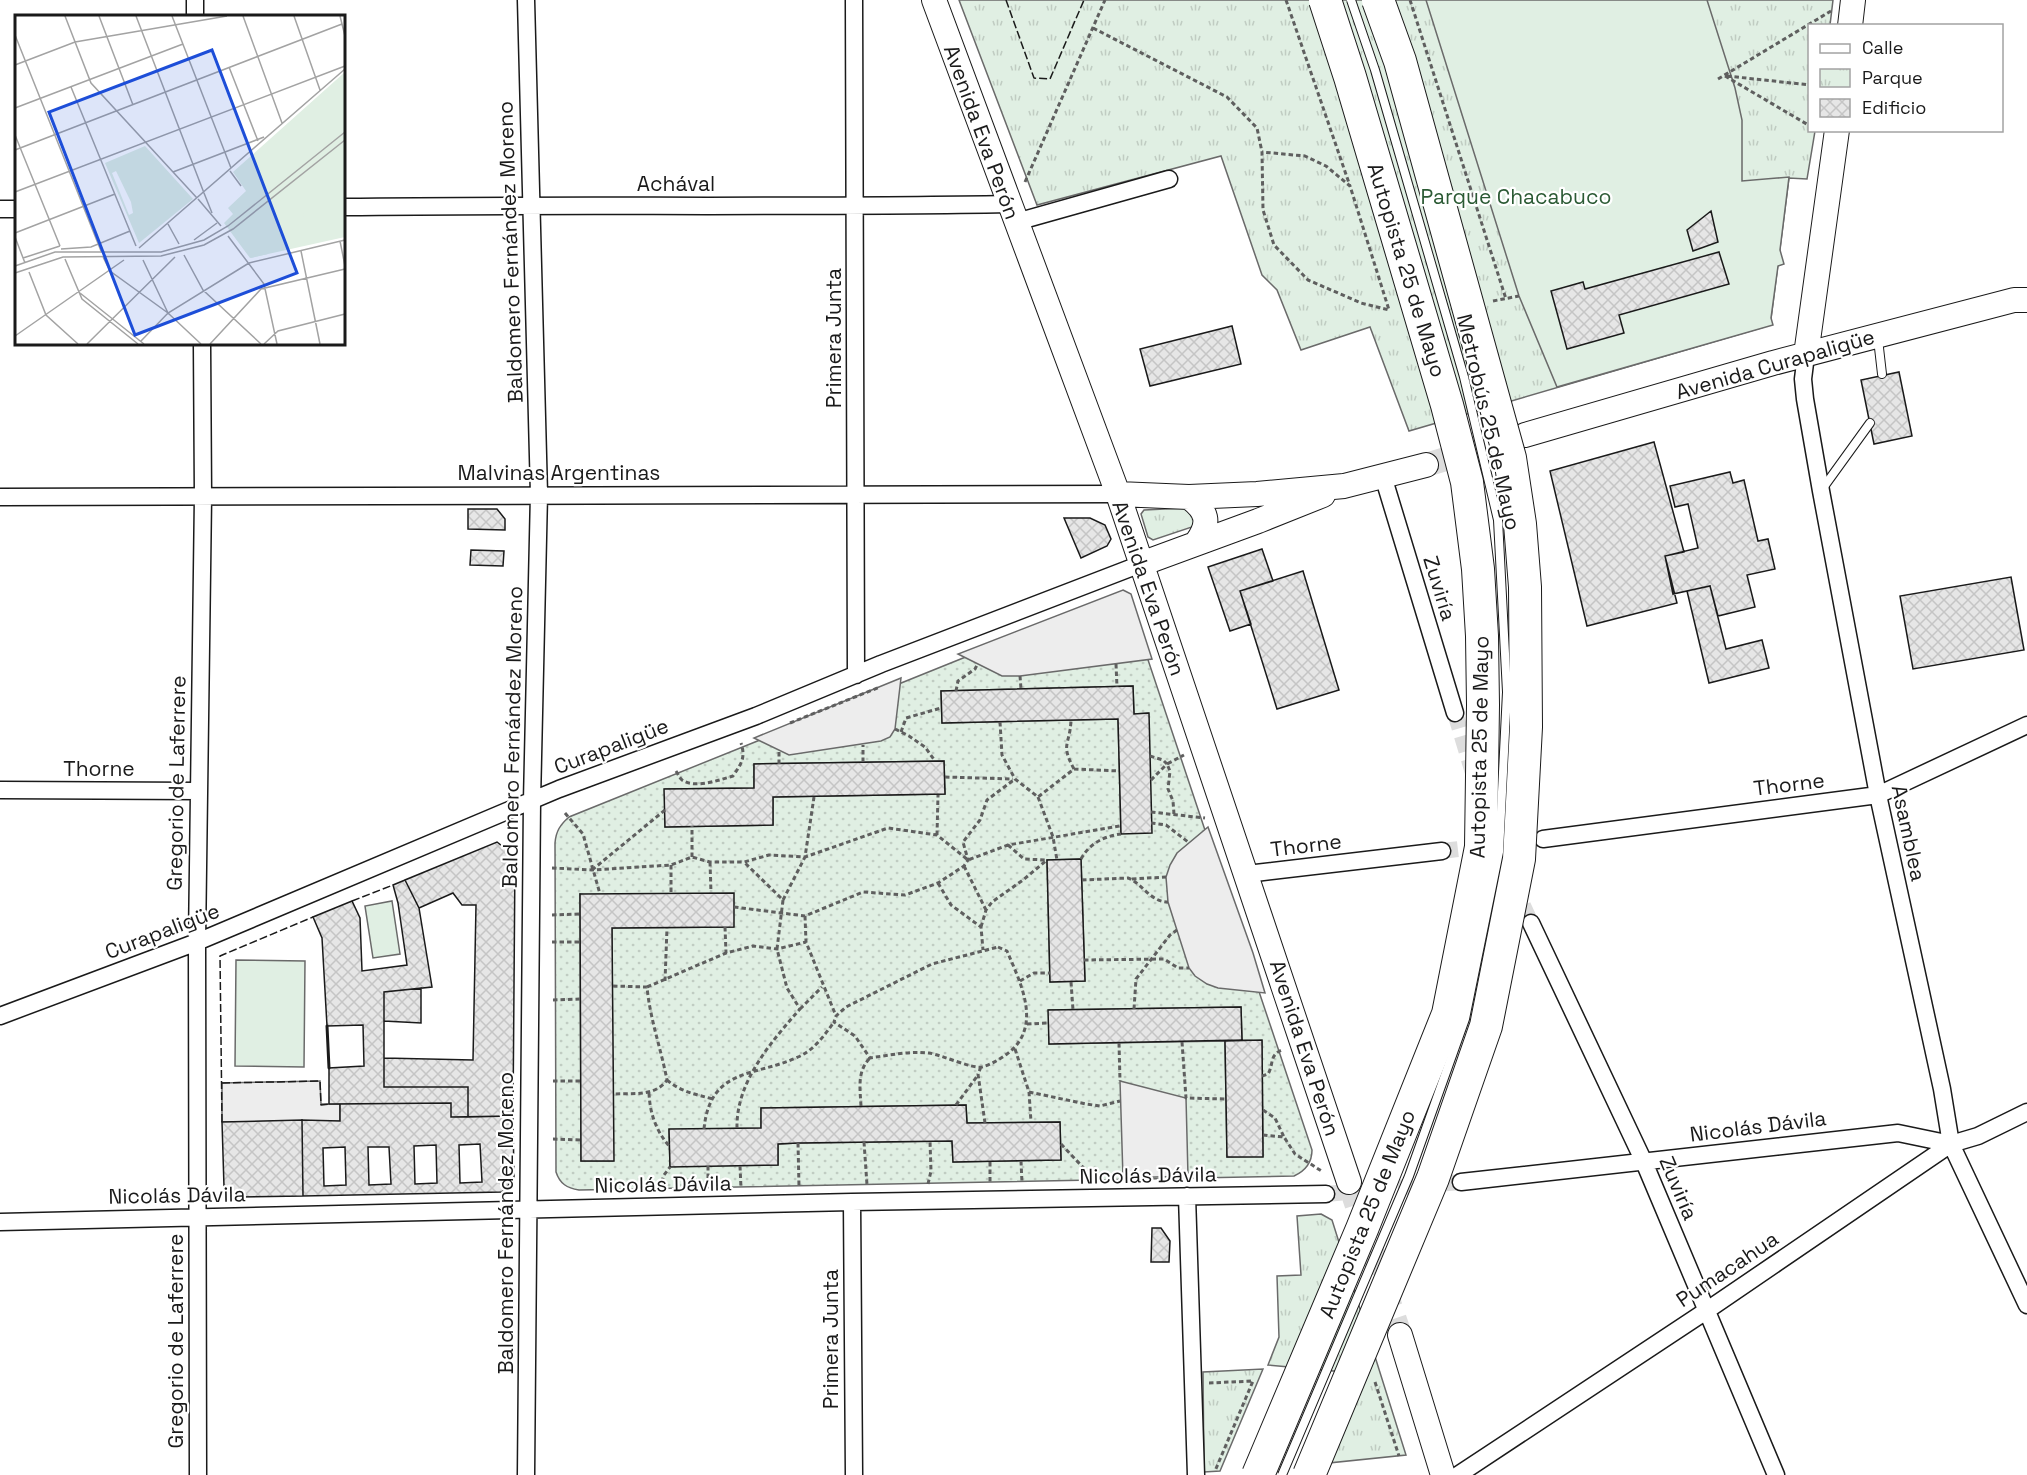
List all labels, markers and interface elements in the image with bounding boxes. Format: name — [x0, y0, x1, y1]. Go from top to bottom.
inset map — [15, 15, 345, 345]
legend — [1808, 24, 2003, 132]
text: Calle — [1862, 36, 1903, 59]
street label: Avenida Eva Perón — [938, 41, 1026, 223]
text: Parque — [1862, 66, 1923, 89]
text: Edificio — [1862, 96, 1926, 119]
street label: Baldomero Fernández Moreno — [491, 100, 529, 404]
street label: Autopista 25 de Mayo — [1362, 160, 1452, 380]
street label: Achával — [637, 170, 715, 197]
park label: Parque Chacabuco — [1421, 183, 1611, 210]
street label: Primera Junta — [820, 268, 847, 408]
street label: Metrobús 25 de Mayo — [1451, 311, 1527, 533]
street label: Avenida Curapaligüe — [1672, 323, 1878, 405]
street label: Malvinas Argentinas — [458, 459, 660, 486]
street label: Avenida Eva Perón — [1106, 497, 1192, 679]
street label: Zuviría — [1417, 552, 1463, 624]
street label: Baldomero Fernández Moreno — [496, 586, 528, 888]
street label: Autopista 25 de Mayo — [1464, 635, 1494, 859]
street label: Gregorio de Laferrere — [161, 675, 191, 891]
street label: Curapaligüe — [550, 712, 672, 780]
street label: Thorne — [63, 755, 135, 782]
street label: Thorne — [1752, 766, 1826, 802]
street label: Asamblea — [1886, 782, 1932, 884]
street label: Thorne — [1269, 827, 1343, 863]
street label: Curapaligüe — [101, 897, 223, 965]
street label: Avenida Eva Perón — [1264, 957, 1346, 1139]
street label: Baldomero Fernández Moreno — [492, 1072, 519, 1374]
street label: Nicolás Dávila — [1688, 1104, 1828, 1148]
street label: Autopista 25 de Mayo — [1313, 1106, 1421, 1322]
street label: Zuviría — [1654, 1152, 1704, 1224]
street label: Nicolás Dávila — [1079, 1160, 1217, 1190]
street label: Nicolás Dávila — [594, 1169, 732, 1199]
street label: Nicolás Dávila — [108, 1180, 246, 1210]
street label: Pumacahua — [1671, 1225, 1783, 1313]
street label: Gregorio de Laferrere — [162, 1233, 189, 1449]
street label: Primera Junta — [817, 1269, 844, 1409]

